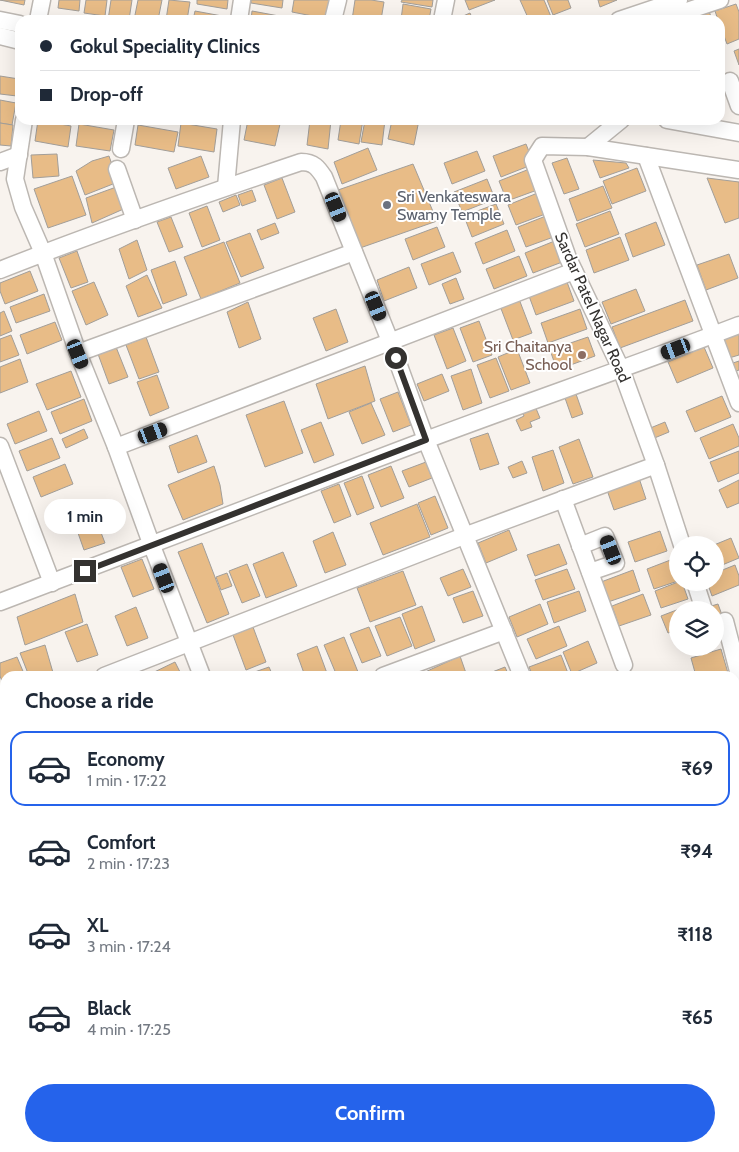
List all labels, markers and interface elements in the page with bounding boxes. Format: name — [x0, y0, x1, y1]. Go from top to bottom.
text: Gokul Speciality Clinics — [70, 35, 260, 58]
text: Drop-off — [70, 83, 143, 106]
place label: Sri Venkateswara Swamy Temple — [397, 187, 511, 224]
car — [323, 190, 348, 224]
marker: Sri Venkateswara Swamy Temple — [381, 199, 393, 211]
street label: Sardar Patel Nagar Road — [551, 229, 634, 385]
car — [363, 289, 388, 323]
car — [65, 337, 90, 371]
place label: Sri Chaitanya School — [484, 337, 572, 374]
car — [659, 337, 692, 361]
route start — [385, 347, 407, 369]
marker: Sri Chaitanya School — [576, 349, 588, 361]
car — [136, 421, 169, 445]
callout: 1 min — [44, 498, 126, 534]
text: 1 min — [67, 507, 103, 526]
car — [598, 533, 623, 567]
map controls — [669, 536, 724, 656]
button: locate — [669, 536, 724, 591]
route end — [74, 560, 96, 582]
car — [151, 561, 176, 595]
button: layers — [669, 601, 724, 656]
text: Choose a ride — [25, 687, 154, 714]
icon: car — [27, 746, 72, 791]
text: Economy — [87, 748, 165, 771]
text: ₹69 — [681, 757, 713, 780]
text: 1 min · 17:22 — [87, 771, 167, 790]
icon: car — [27, 829, 72, 874]
text: Comfort — [87, 831, 156, 854]
text: ₹94 — [680, 840, 713, 863]
text: 2 min · 17:23 — [87, 854, 170, 873]
icon: car — [27, 912, 72, 957]
text: XL — [87, 914, 108, 937]
text: ₹118 — [677, 923, 713, 946]
text: 3 min · 17:24 — [87, 937, 171, 956]
icon: car — [27, 995, 72, 1040]
text: Black — [87, 997, 131, 1020]
text: ₹65 — [682, 1006, 713, 1029]
text: 4 min · 17:25 — [87, 1020, 171, 1039]
button: Confirm — [25, 1084, 715, 1142]

